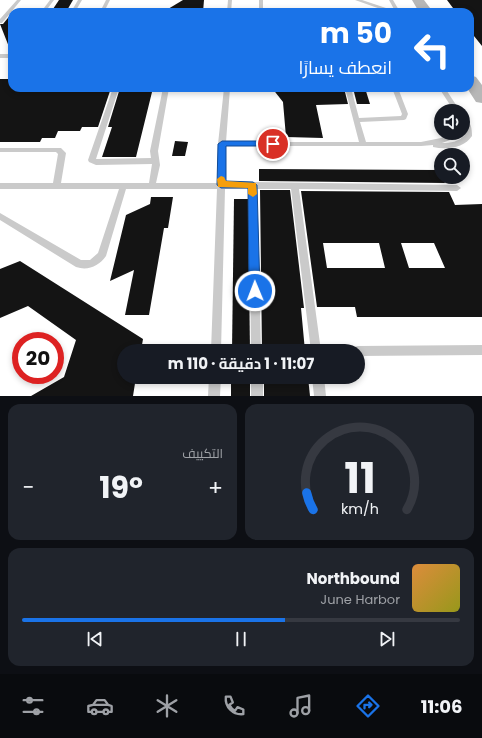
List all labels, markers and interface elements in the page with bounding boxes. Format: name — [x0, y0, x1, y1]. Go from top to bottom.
text: 50 m — [320, 14, 392, 53]
icon: left — [406, 24, 458, 76]
text: انعطف يسارًا — [298, 55, 392, 80]
map controls — [434, 104, 470, 184]
button: sound — [434, 104, 470, 140]
pin — [256, 127, 290, 161]
icon: arrive — [262, 133, 284, 155]
button: search — [434, 148, 470, 184]
position arrow — [234, 270, 276, 312]
speed limit sign: 20 — [12, 332, 64, 384]
text: 11:07 · 1 دقيقة · 110 m — [168, 353, 314, 374]
text: التكييف — [182, 444, 223, 463]
text: 11 — [344, 449, 375, 508]
text: 19° — [99, 466, 143, 509]
text: − — [22, 472, 34, 503]
text: + — [208, 472, 223, 503]
text: km/h — [340, 499, 379, 519]
text: Northbound — [306, 568, 400, 589]
text: June Harbor — [320, 590, 400, 609]
icon: previous — [84, 628, 106, 650]
icon: pause — [230, 628, 252, 650]
icon: next — [376, 628, 398, 650]
icon: filters — [19, 692, 47, 720]
icon: car — [86, 692, 114, 720]
icon: climate — [153, 692, 181, 720]
icon: phone — [220, 692, 248, 720]
icon: music — [287, 692, 315, 720]
icon: directions — [354, 692, 382, 720]
text: 11:06 — [421, 694, 463, 719]

